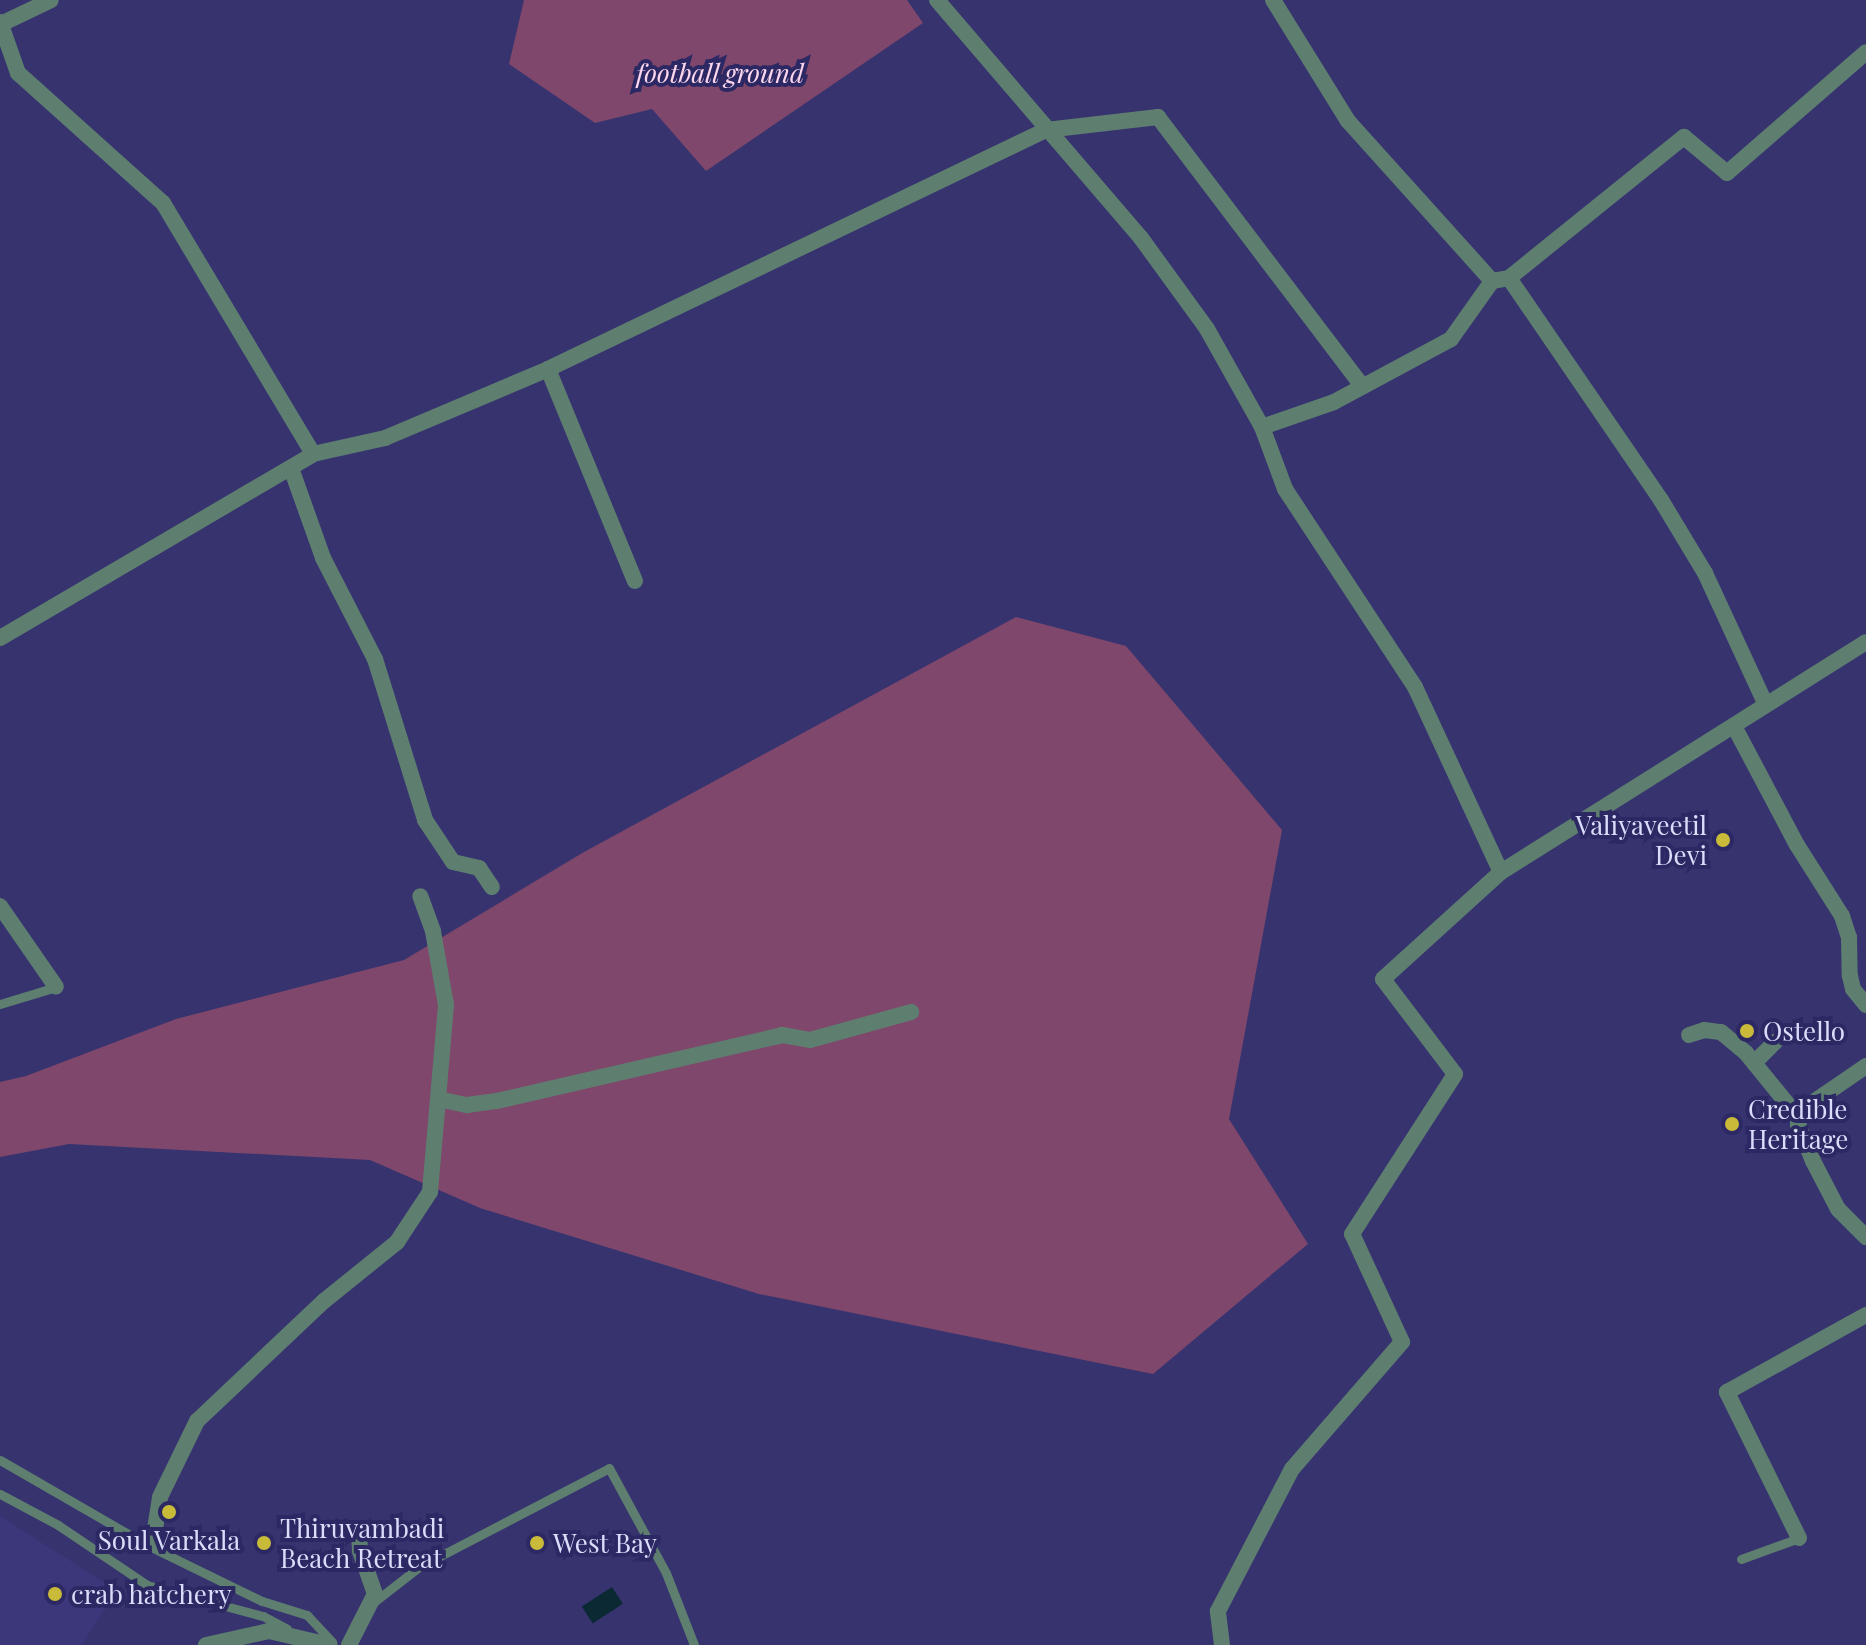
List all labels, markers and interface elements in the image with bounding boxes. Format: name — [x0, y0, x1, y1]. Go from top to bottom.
park label: football ground — [636, 57, 804, 89]
place label: Valiyaveetil Devi — [1575, 809, 1707, 870]
marker: Valiyaveetil Devi — [1714, 831, 1732, 849]
place label: Ostello — [1763, 1015, 1845, 1047]
marker: Ostello — [1738, 1022, 1756, 1040]
place label: Credible Heritage — [1748, 1093, 1848, 1154]
marker: Credible Heritage — [1723, 1115, 1741, 1133]
marker: Soul Varkala — [160, 1503, 178, 1521]
place label: Thiruvambadi Beach Retreat — [280, 1512, 444, 1574]
place label: Soul Varkala — [97, 1524, 241, 1556]
place label: West Bay — [553, 1527, 657, 1559]
marker: Thiruvambadi Beach Retreat — [255, 1534, 273, 1552]
marker: West Bay — [528, 1534, 546, 1552]
place label: crab hatchery — [71, 1578, 232, 1610]
marker: crab hatchery — [46, 1585, 64, 1603]

